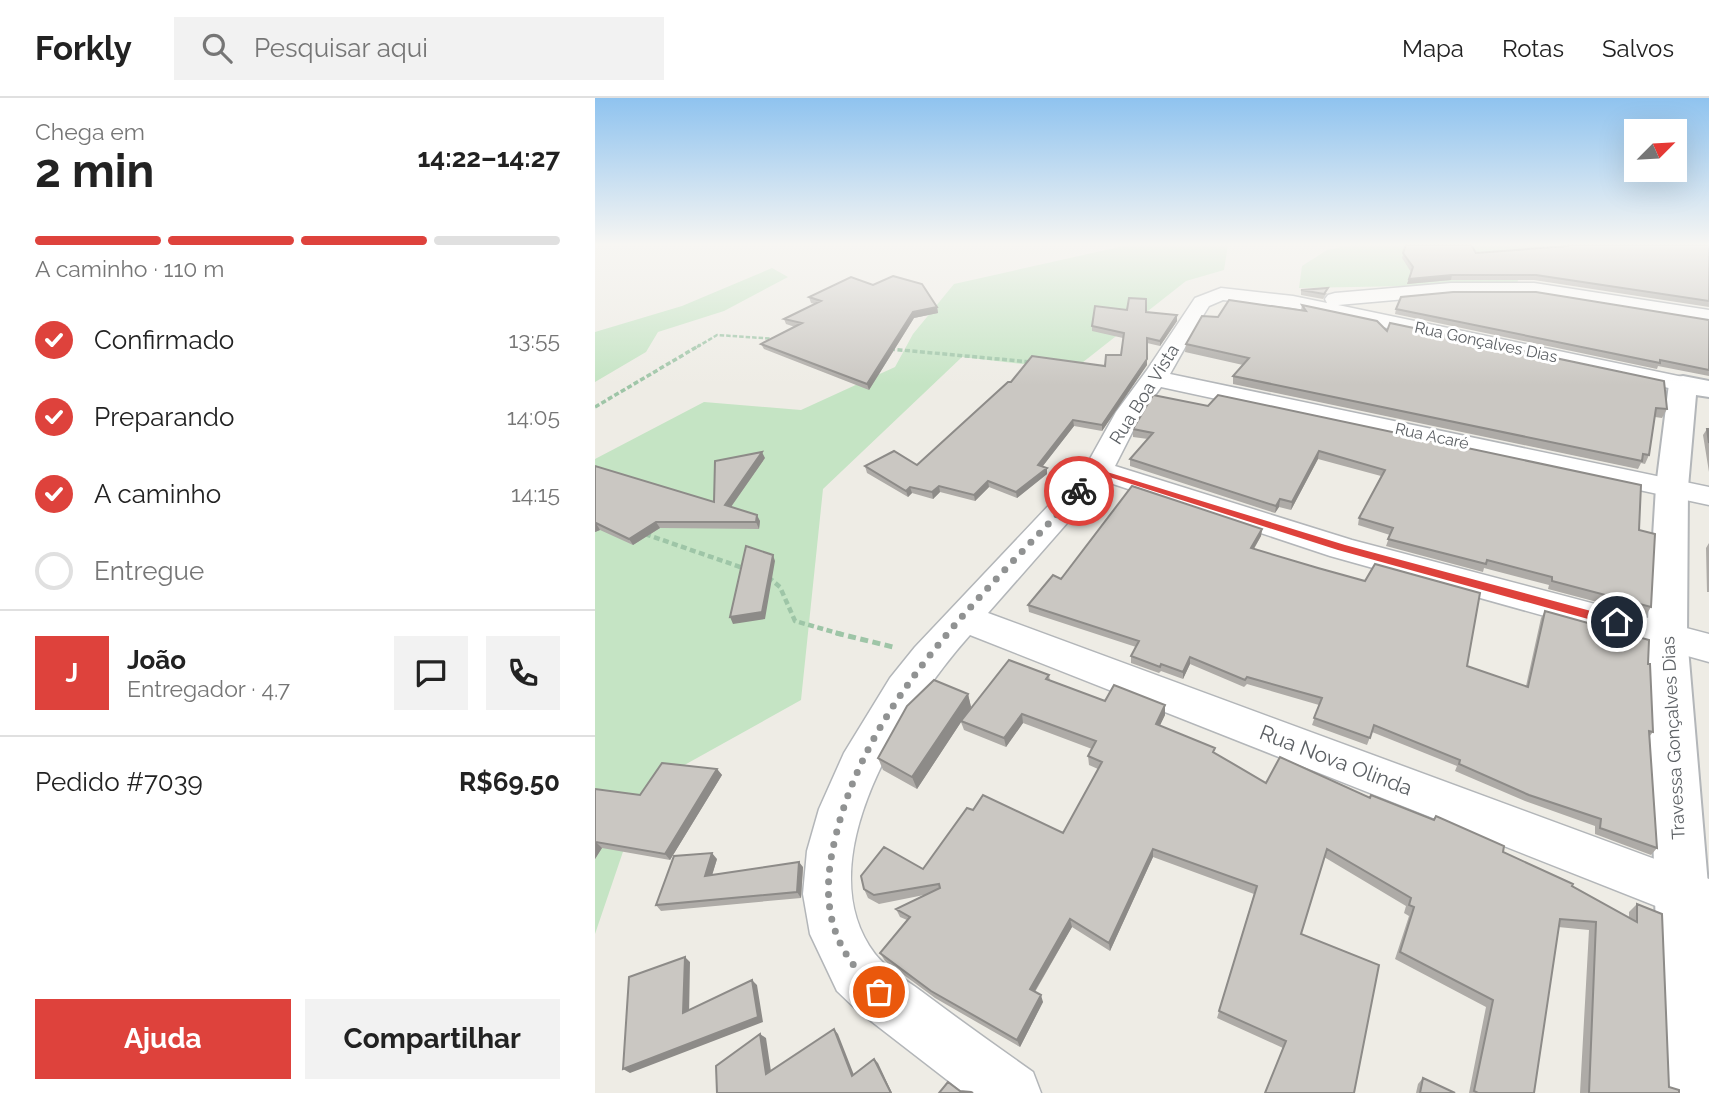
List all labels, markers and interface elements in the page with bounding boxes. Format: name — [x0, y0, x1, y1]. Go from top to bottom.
search box — [174, 17, 664, 80]
text: Forkly — [35, 29, 132, 68]
icon: search — [198, 29, 236, 67]
text: Pesquisar aqui — [254, 33, 428, 63]
text: Mapa — [1402, 34, 1464, 63]
text: Rotas — [1502, 34, 1564, 63]
text: Salvos — [1602, 34, 1674, 63]
text: Chega em — [35, 118, 145, 145]
north arrow — [1624, 119, 1687, 182]
map controls — [1624, 119, 1687, 182]
text: 14:22–14:27 — [418, 143, 560, 173]
text: 2 min — [35, 144, 154, 198]
text: A caminho · 110 m — [35, 255, 224, 282]
street label: Rua Gonçalves Dias — [1413, 318, 1559, 366]
icon: check — [35, 321, 73, 359]
text: Confirmado — [94, 325, 234, 355]
text: 13:55 — [508, 326, 560, 353]
street label: Rua Boa Vista — [1105, 340, 1183, 448]
icon: check — [35, 398, 73, 436]
text: Preparando — [94, 402, 234, 432]
text: 14:05 — [507, 403, 560, 430]
street label: Rua Acaré — [1393, 419, 1471, 453]
courier — [1044, 456, 1114, 526]
icon: bike — [1060, 472, 1098, 510]
icon: check — [35, 475, 73, 513]
text: A caminho — [94, 479, 221, 509]
text: 14:15 — [511, 480, 560, 507]
text: Entregue — [94, 556, 204, 586]
pin — [1587, 592, 1647, 652]
icon: home — [1598, 603, 1636, 641]
street label: Travessa Gonçalves Dias — [1657, 635, 1689, 840]
button: chat — [394, 636, 468, 710]
button: phone — [486, 636, 560, 710]
text: João — [127, 645, 186, 675]
text: J — [66, 658, 78, 688]
text: Entregador · 4.7 — [127, 675, 290, 702]
street label: Rua Nova Olinda — [1256, 719, 1416, 801]
text: Pedido #7039 — [35, 767, 203, 797]
text: R$69.50 — [459, 767, 560, 797]
pin — [849, 962, 909, 1022]
icon: bag — [860, 973, 898, 1011]
button: Ajuda — [35, 999, 291, 1079]
button: Compartilhar — [305, 999, 560, 1079]

